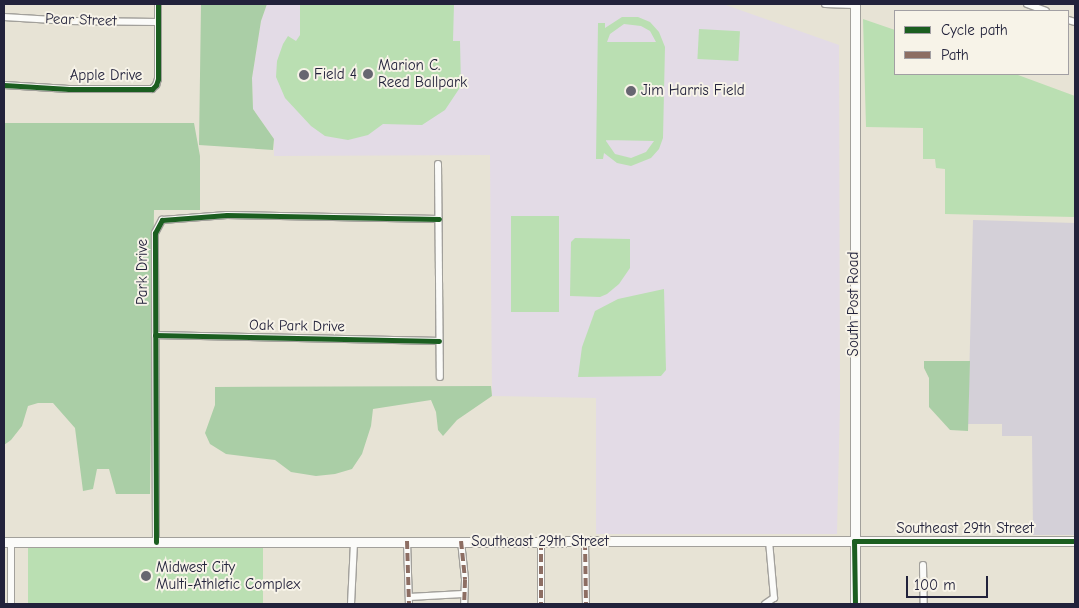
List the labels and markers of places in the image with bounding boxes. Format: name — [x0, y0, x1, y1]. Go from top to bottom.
place label: Marion C. Reed Ballpark — [378, 56, 467, 91]
place label: Field 4 — [314, 66, 357, 84]
marker: Marion C. Reed Ballpark — [362, 68, 374, 80]
marker: Field 4 — [298, 69, 310, 81]
place label: Jim Harris Field — [641, 82, 745, 100]
marker: Jim Harris Field — [625, 85, 637, 97]
place label: Midwest City Multi-Athletic Complex — [156, 558, 300, 593]
marker: Midwest City Multi-Athletic Complex — [140, 570, 152, 582]

